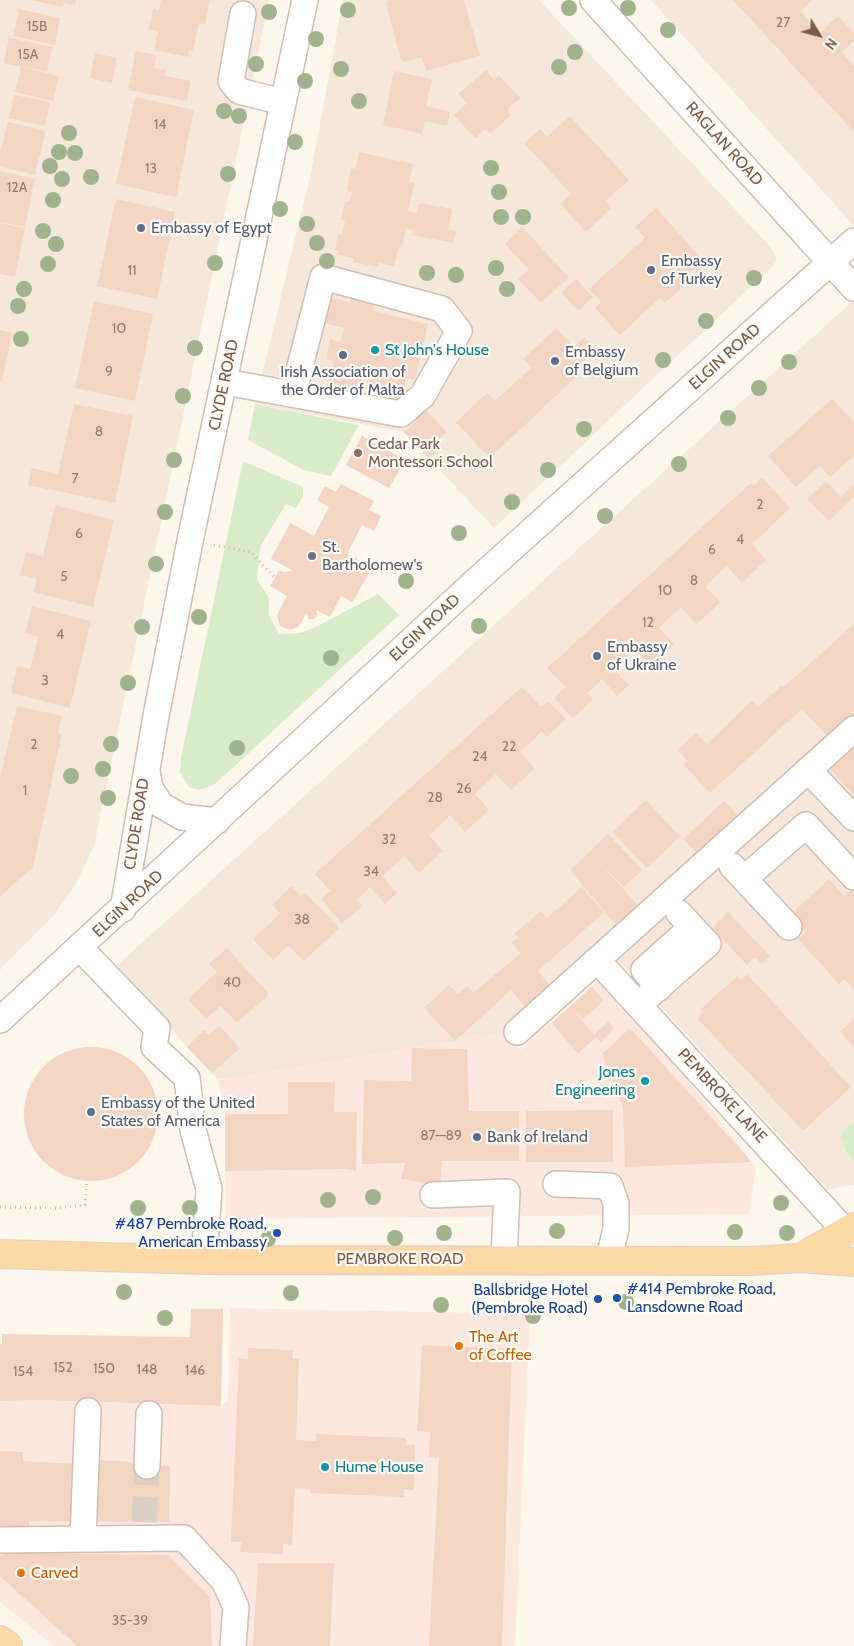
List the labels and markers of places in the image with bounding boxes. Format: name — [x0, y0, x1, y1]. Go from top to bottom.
place label: Embassy of Egypt — [151, 218, 272, 238]
marker: Embassy of Egypt — [135, 222, 147, 234]
place label: Embassy of Turkey — [661, 251, 722, 289]
marker: Embassy of Turkey — [645, 264, 657, 276]
place label: St John's House — [385, 340, 489, 360]
place label: Embassy of Belgium — [565, 342, 638, 380]
marker: St John's House — [369, 344, 381, 356]
marker: Irish Association of the Order of Malta — [337, 349, 349, 361]
marker: Embassy of Belgium — [549, 355, 561, 367]
place label: Irish Association of the Order of Malta — [280, 362, 406, 400]
place label: Cedar Park Montessori School — [368, 434, 493, 472]
marker: Cedar Park Montessori School — [352, 447, 364, 459]
place label: St. Bartholomew's — [322, 537, 423, 575]
marker: St. Bartholomew's — [306, 550, 318, 562]
place label: Embassy of Ukraine — [607, 637, 676, 675]
marker: Embassy of Ukraine — [591, 650, 603, 662]
place label: Jones Engineering — [555, 1062, 635, 1100]
marker: Jones Engineering — [639, 1075, 651, 1087]
place label: Embassy of the United States of America — [101, 1093, 255, 1131]
marker: Embassy of the United States of America — [85, 1106, 97, 1118]
place label: Bank of Ireland — [487, 1127, 588, 1147]
marker: Bank of Ireland — [471, 1131, 483, 1143]
place label: #487 Pembroke Road, American Embassy — [115, 1214, 267, 1252]
marker: #487 Pembroke Road, American Embassy — [271, 1227, 283, 1239]
place label: #414 Pembroke Road, Lansdowne Road — [627, 1279, 776, 1317]
place label: Ballsbridge Hotel (Pembroke Road) — [471, 1280, 588, 1318]
marker: #414 Pembroke Road, Lansdowne Road — [611, 1292, 623, 1304]
marker: Ballsbridge Hotel (Pembroke Road) — [592, 1293, 604, 1305]
place label: The Art of Coffee — [469, 1327, 532, 1365]
marker: The Art of Coffee — [453, 1340, 465, 1352]
place label: Hume House — [335, 1457, 423, 1477]
marker: Hume House — [319, 1461, 331, 1473]
place label: Carved — [31, 1563, 78, 1583]
marker: Carved — [15, 1567, 27, 1579]

